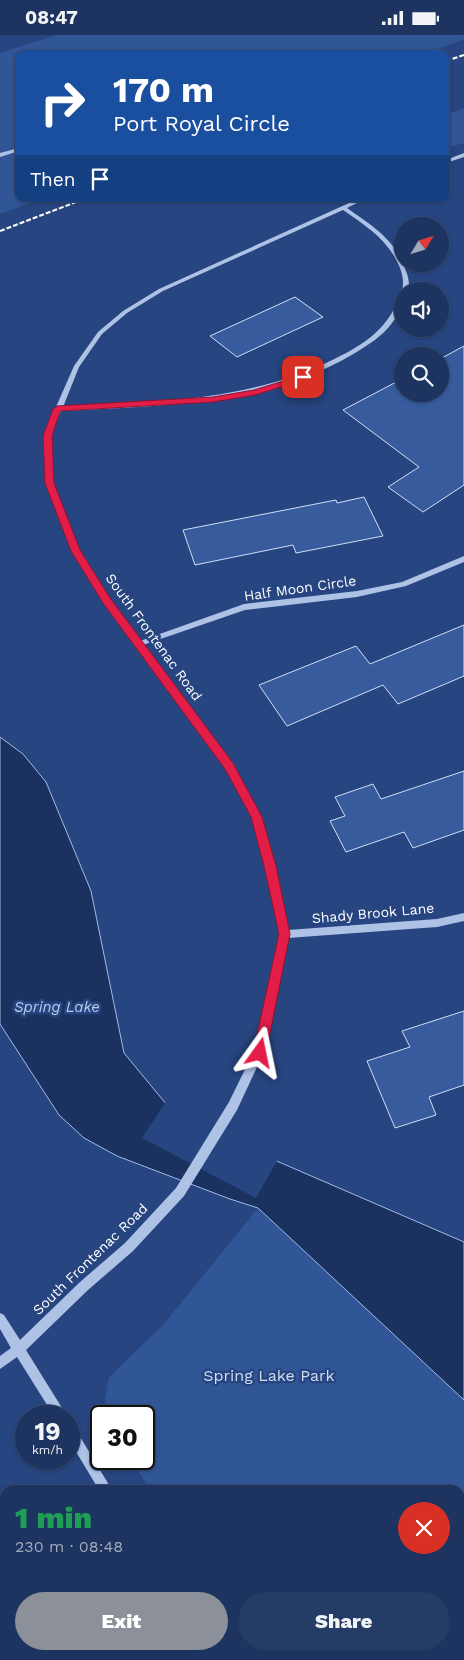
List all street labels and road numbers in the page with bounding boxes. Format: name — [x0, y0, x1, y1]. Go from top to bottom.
street label: South Frontenac Road — [103, 570, 205, 704]
street label: Half Moon Circle — [243, 572, 357, 604]
street label: Shady Brook Lane — [311, 900, 435, 926]
street label: South Frontenac Road — [29, 1200, 151, 1318]

